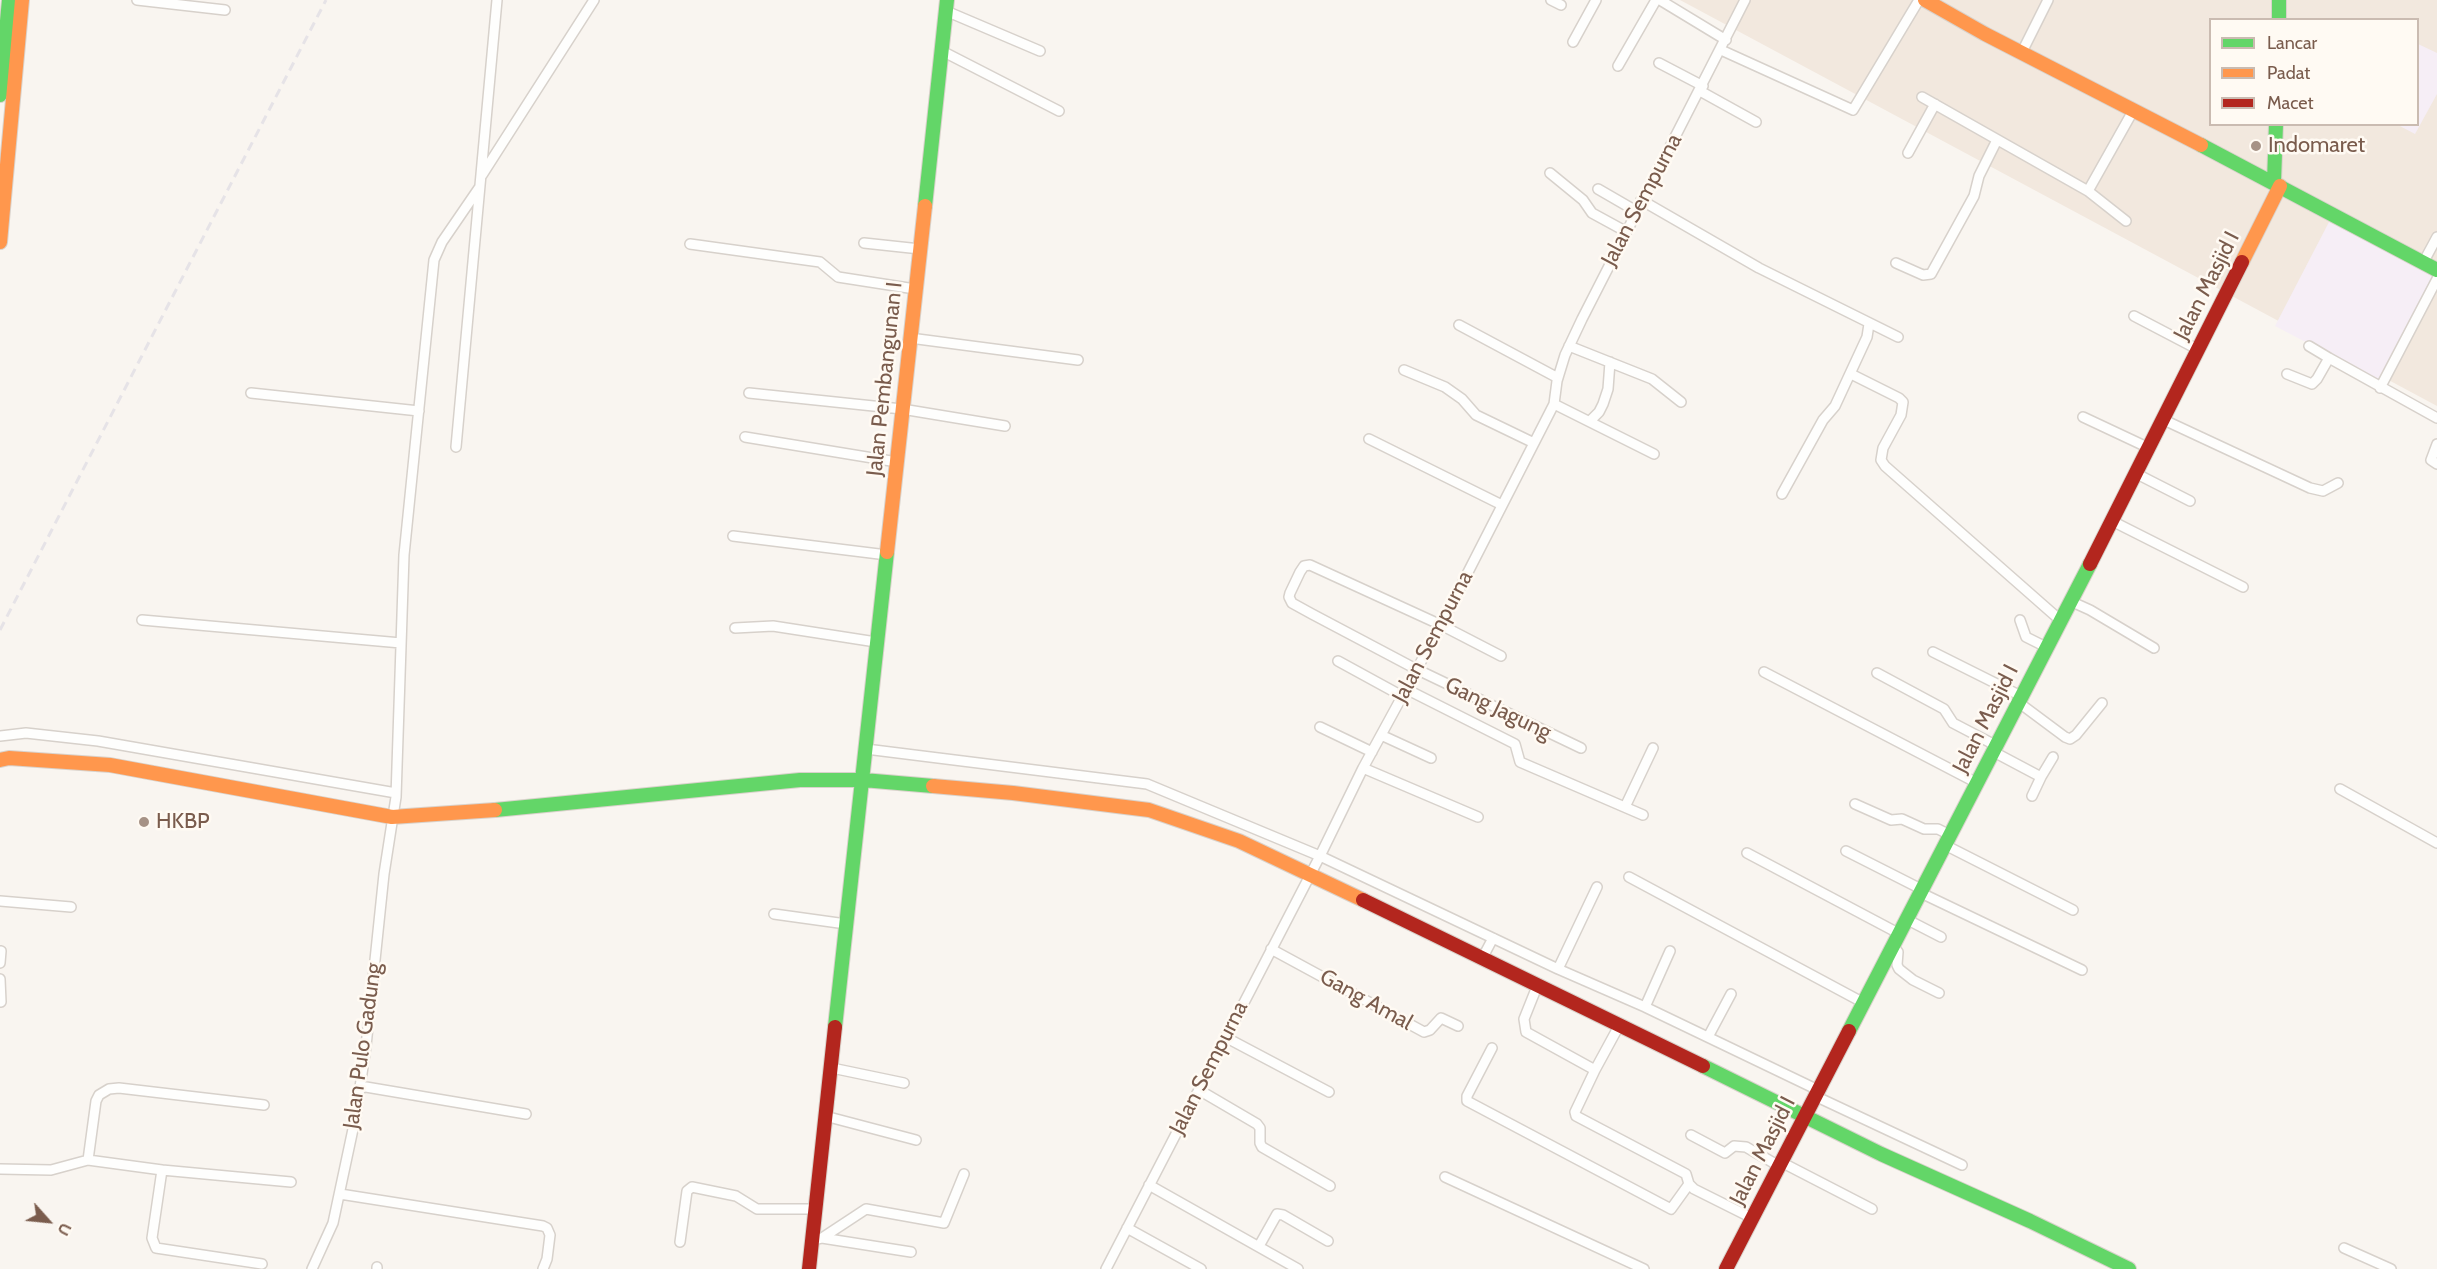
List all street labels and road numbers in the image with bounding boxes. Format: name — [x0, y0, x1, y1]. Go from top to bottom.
street label: Jalan Sempurna — [1596, 129, 1688, 271]
street label: Jalan Masjid I — [2168, 227, 2246, 345]
street label: Jalan Pembangunan I — [862, 281, 908, 477]
street label: Jalan Sempurna — [1387, 566, 1479, 708]
street label: Jalan Masjid I — [1947, 660, 2025, 778]
street label: Gang Jagung — [1440, 672, 1556, 746]
street label: Jalan Pulo Gadung — [338, 961, 388, 1131]
street label: Gang Amal — [1315, 964, 1417, 1036]
street label: Jalan Sempurna — [1164, 997, 1254, 1139]
street label: Jalan Masjid I — [1724, 1092, 1802, 1210]

